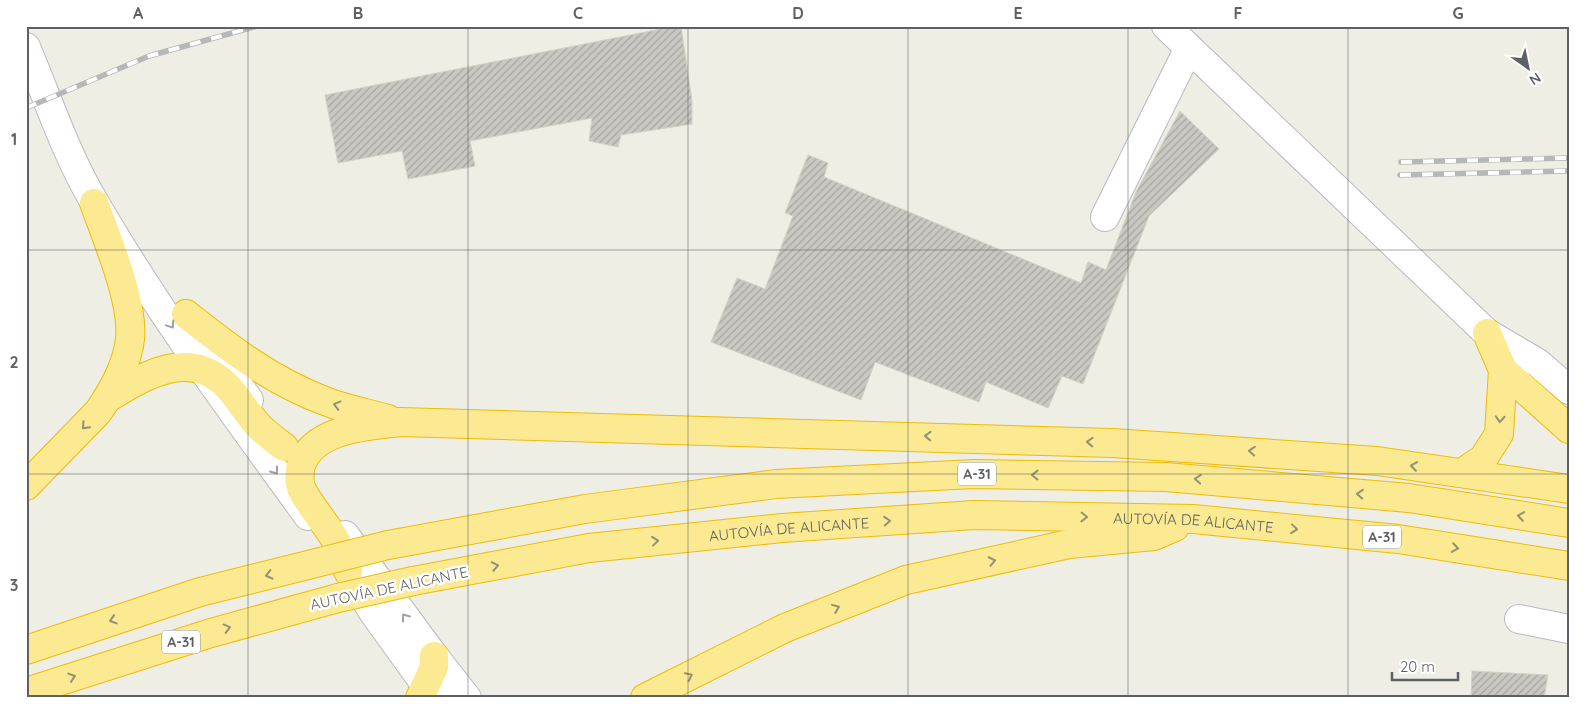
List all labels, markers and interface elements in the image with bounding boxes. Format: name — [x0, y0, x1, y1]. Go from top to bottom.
text: A — [133, 3, 144, 23]
text: B — [353, 3, 363, 23]
text: C — [573, 3, 583, 23]
text: D — [792, 3, 804, 23]
text: E — [1013, 3, 1023, 23]
text: F — [1234, 3, 1243, 23]
text: G — [1452, 3, 1464, 23]
north arrow — [1502, 42, 1552, 92]
text: N — [1526, 69, 1544, 89]
text: 1 — [11, 129, 17, 149]
one-way arrow — [165, 319, 174, 329]
text: 2 — [9, 352, 19, 372]
one-way arrow — [333, 400, 342, 411]
one-way arrow — [1495, 415, 1506, 423]
one-way arrow — [82, 421, 91, 430]
one-way arrow — [923, 431, 931, 442]
one-way arrow — [1086, 437, 1094, 447]
one-way arrow — [1248, 446, 1256, 457]
one-way arrow — [1410, 461, 1418, 472]
road number: A-31 — [958, 462, 996, 486]
one-way arrow — [270, 465, 278, 474]
one-way arrow — [1031, 470, 1039, 480]
one-way arrow — [1193, 474, 1201, 485]
one-way arrow — [1355, 489, 1363, 500]
street label: AUTOVÍA DE ALICANTE — [1113, 508, 1274, 536]
one-way arrow — [1516, 511, 1525, 521]
one-way arrow — [1081, 512, 1089, 522]
street label: AUTOVÍA DE ALICANTE — [708, 513, 870, 545]
one-way arrow — [883, 516, 891, 527]
one-way arrow — [1291, 523, 1299, 534]
road number: A-31 — [1363, 526, 1401, 548]
one-way arrow — [652, 536, 660, 547]
one-way arrow — [1451, 543, 1460, 553]
one-way arrow — [987, 556, 996, 567]
one-way arrow — [491, 561, 499, 571]
street label: AUTOVÍA DE ALICANTE — [308, 562, 470, 614]
one-way arrow — [264, 569, 273, 580]
text: 3 — [10, 575, 18, 595]
one-way arrow — [832, 604, 840, 614]
one-way arrow — [402, 613, 411, 623]
one-way arrow — [109, 614, 117, 624]
one-way arrow — [223, 624, 231, 634]
road number: A-31 — [162, 630, 200, 654]
scale bar — [1392, 649, 1459, 681]
text: 20 m — [1400, 657, 1435, 676]
one-way arrow — [68, 672, 76, 682]
one-way arrow — [684, 672, 693, 682]

